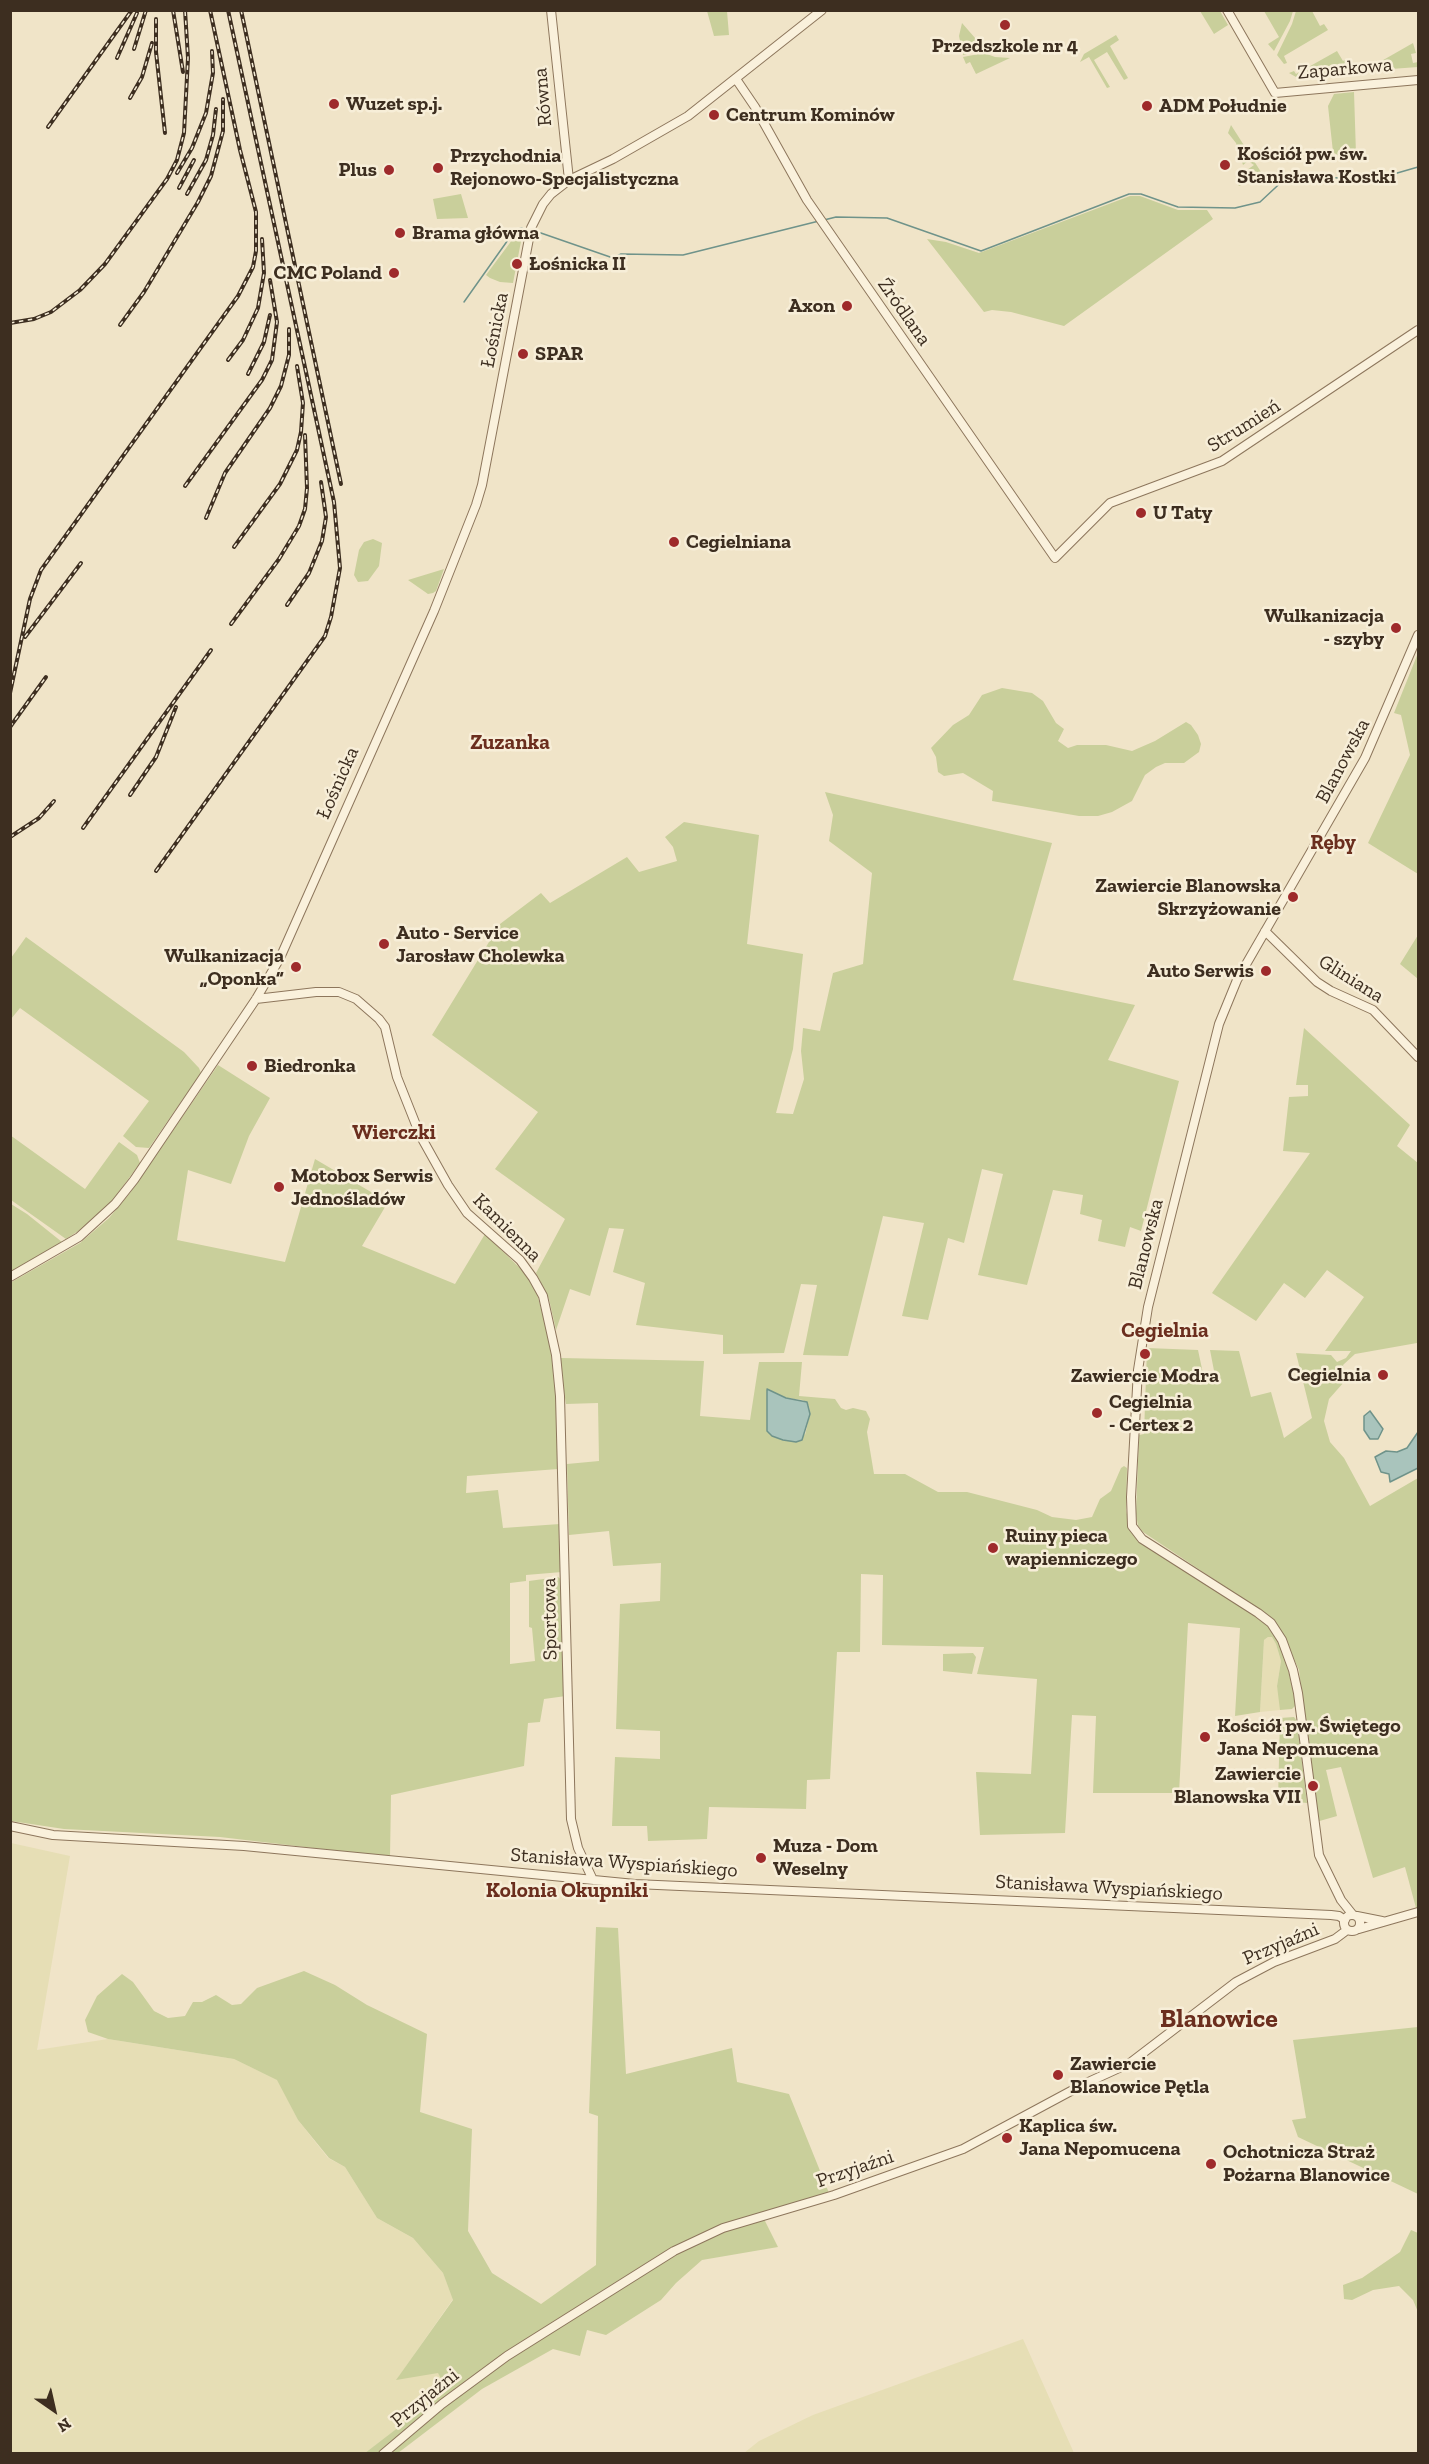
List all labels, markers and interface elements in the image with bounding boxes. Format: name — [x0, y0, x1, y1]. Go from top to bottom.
marker: Przedszkole nr 4 — [998, 18, 1012, 32]
place label: Przedszkole nr 4 — [932, 34, 1078, 58]
street label: Zaparkowa — [1297, 53, 1393, 85]
street label: Równa — [528, 67, 558, 127]
place label: Wuzet sp.j. — [346, 92, 442, 116]
place label: ADM Południe — [1159, 94, 1287, 118]
marker: Wuzet sp.j. — [327, 97, 341, 111]
marker: ADM Południe — [1140, 99, 1154, 113]
place label: Centrum Kominów — [726, 103, 895, 127]
marker: Centrum Kominów — [707, 108, 721, 122]
place label: Kościół pw. św. Stanisława Kostki — [1237, 142, 1396, 189]
place label: Przychodnia Rejonowo-Specjalistyczna — [450, 144, 679, 191]
place label: Plus — [338, 158, 377, 182]
marker: Kościół pw. św. Stanisława Kostki — [1218, 158, 1232, 172]
marker: Przychodnia Rejonowo-Specjalistyczna — [431, 161, 445, 175]
marker: Plus — [382, 163, 396, 177]
place label: Brama główna — [412, 221, 539, 245]
marker: Brama główna — [393, 226, 407, 240]
place label: Łośnicka II — [529, 252, 626, 276]
marker: Łośnicka II — [510, 257, 524, 271]
place label: CMC Poland — [274, 261, 382, 285]
marker: CMC Poland — [387, 266, 401, 280]
street label: Źródlana — [872, 273, 936, 351]
street label: Łośnicka — [476, 290, 514, 370]
place label: Axon — [788, 294, 835, 318]
marker: Axon — [840, 299, 854, 313]
place label: SPAR — [535, 342, 583, 366]
marker: SPAR — [516, 347, 530, 361]
street label: Strumień — [1203, 394, 1285, 458]
place label: U Taty — [1153, 501, 1212, 525]
marker: U Taty — [1134, 506, 1148, 520]
place label: Cegielniana — [686, 530, 791, 554]
marker: Cegielniana — [667, 535, 681, 549]
place label: Wulkanizacja - szyby — [1264, 604, 1384, 651]
marker: Wulkanizacja - szyby — [1389, 621, 1403, 635]
street label: Blanowska — [1311, 715, 1375, 807]
district label: Zuzanka — [470, 730, 550, 756]
street label: Łośnicka — [312, 743, 364, 823]
district label: Ręby — [1310, 830, 1356, 856]
place label: Zawiercie Blanowska Skrzyżowanie — [1095, 874, 1281, 921]
marker: Zawiercie Blanowska Skrzyżowanie — [1286, 890, 1300, 904]
place label: Auto - Service Jarosław Cholewka — [396, 921, 565, 968]
marker: Auto - Service Jarosław Cholewka — [377, 937, 391, 951]
place label: Wulkanizacja „Oponka” — [164, 944, 284, 991]
street label: Gliniana — [1314, 950, 1388, 1008]
place label: Auto Serwis — [1147, 959, 1254, 983]
marker: Wulkanizacja „Oponka” — [289, 960, 303, 974]
marker: Auto Serwis — [1259, 964, 1273, 978]
place label: Biedronka — [264, 1054, 356, 1078]
marker: Biedronka — [245, 1059, 259, 1073]
district label: Wierczki — [352, 1120, 436, 1146]
place label: Motobox Serwis Jednośladów — [291, 1164, 433, 1211]
marker: Motobox Serwis Jednośladów — [272, 1180, 286, 1194]
street label: Kamienna — [468, 1189, 546, 1267]
street label: Blanowska — [1123, 1196, 1169, 1292]
district label: Cegielnia — [1121, 1318, 1209, 1344]
marker: Zawiercie Modra — [1138, 1347, 1152, 1361]
place label: Cegielnia — [1288, 1363, 1371, 1387]
place label: Zawiercie Modra — [1071, 1364, 1219, 1388]
marker: Cegielnia — [1376, 1368, 1390, 1382]
place label: Cegielnia - Certex 2 — [1109, 1390, 1193, 1437]
marker: Cegielnia - Certex 2 — [1090, 1406, 1104, 1420]
place label: Ruiny pieca wapienniczego — [1005, 1524, 1138, 1571]
marker: Ruiny pieca wapienniczego — [986, 1541, 1000, 1555]
street label: Sportowa — [537, 1577, 563, 1661]
place label: Kościół pw. Świętego Jana Nepomucena — [1217, 1714, 1401, 1761]
marker: Kościół pw. Świętego Jana Nepomucena — [1198, 1730, 1212, 1744]
place label: Zawiercie Blanowska VII — [1174, 1762, 1301, 1809]
marker: Zawiercie Blanowska VII — [1306, 1779, 1320, 1793]
place label: Muza - Dom Weselny — [773, 1834, 878, 1881]
street label: Stanisława Wyspiańskiego — [510, 1843, 738, 1883]
marker: Muza - Dom Weselny — [754, 1851, 768, 1865]
street label: Stanisława Wyspiańskiego — [995, 1870, 1223, 1906]
district label: Kolonia Okupniki — [486, 1878, 648, 1904]
street label: Przyjaźni — [1239, 1917, 1323, 1971]
district label: Blanowice — [1160, 2004, 1278, 2036]
place label: Zawiercie Blanowice Pętla — [1070, 2052, 1209, 2099]
marker: Zawiercie Blanowice Pętla — [1051, 2068, 1065, 2082]
place label: Kaplica św. Jana Nepomucena — [1019, 2114, 1180, 2161]
marker: Kaplica św. Jana Nepomucena — [1000, 2131, 1014, 2145]
place label: Ochotnicza Straż Pożarna Blanowice — [1223, 2140, 1390, 2187]
street label: Przyjaźni — [813, 2145, 897, 2193]
marker: Ochotnicza Straż Pożarna Blanowice — [1204, 2157, 1218, 2171]
street label: Przyjaźni — [386, 2363, 464, 2433]
north arrow — [24, 2380, 84, 2440]
text: N — [54, 2414, 75, 2437]

